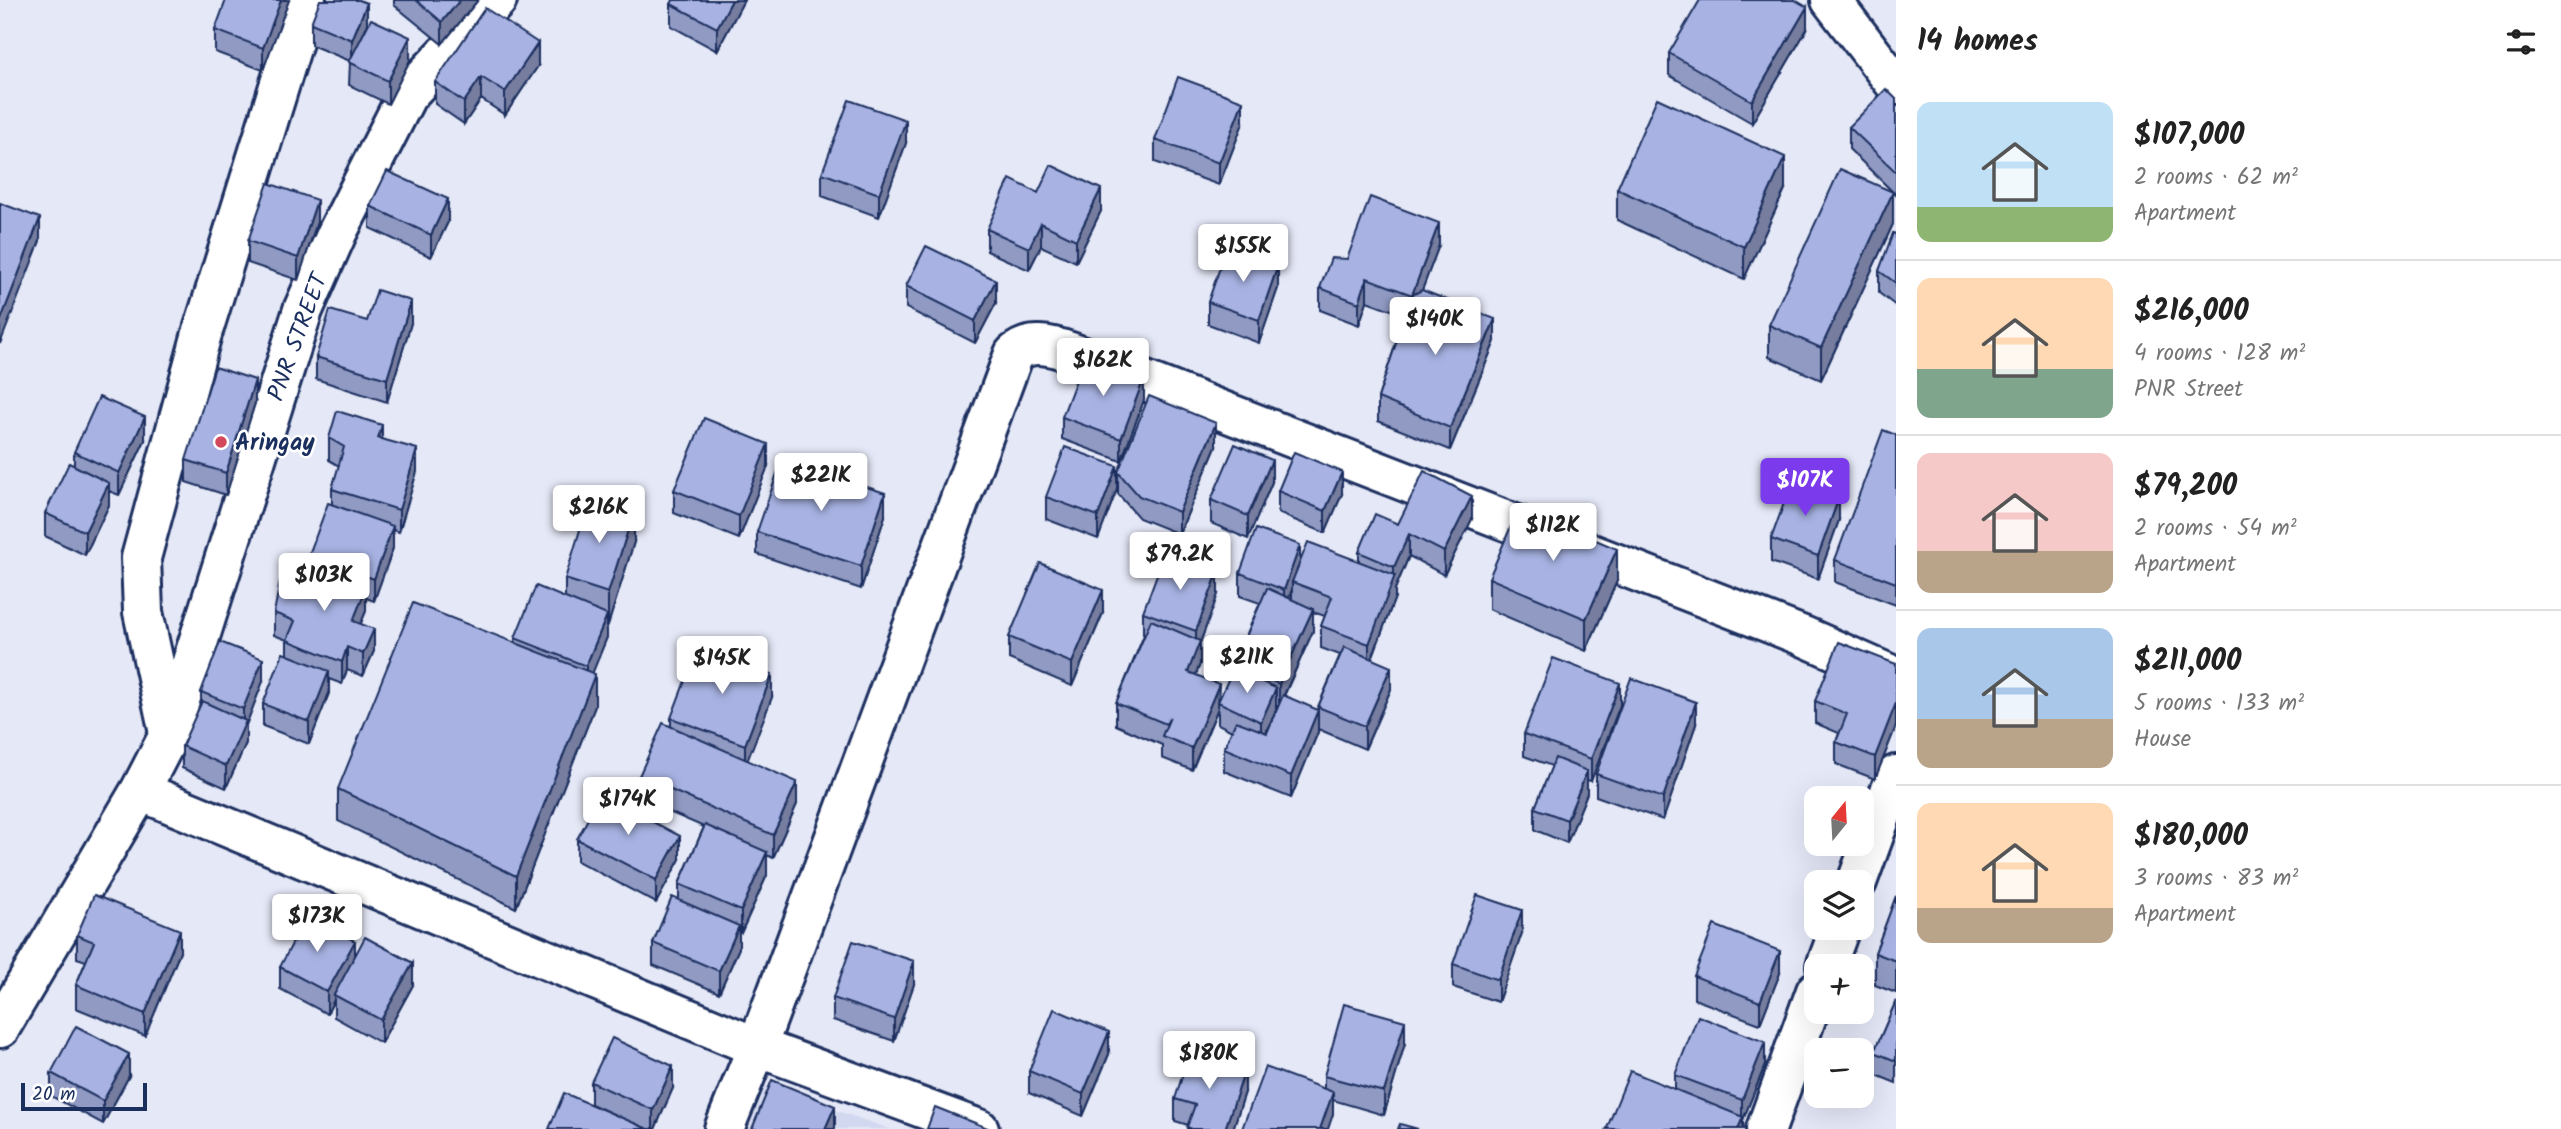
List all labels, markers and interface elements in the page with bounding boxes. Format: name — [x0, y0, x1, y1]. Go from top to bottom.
text: 14 homes — [1917, 18, 2038, 66]
icon: filters — [2502, 23, 2540, 61]
text: $107,000 — [2134, 112, 2244, 160]
icon: home — [1973, 130, 2057, 214]
text: 2 rooms · 62 m² — [2134, 160, 2298, 196]
text: Apartment — [2134, 196, 2236, 232]
pin: $155K — [1194, 224, 1292, 284]
text: $155K — [1214, 229, 1272, 265]
street label: PNR STREET — [257, 266, 340, 407]
text: $216,000 — [2134, 288, 2249, 336]
pin: $140K — [1386, 298, 1484, 357]
text: $140K — [1406, 302, 1464, 338]
icon: home — [1973, 306, 2057, 390]
text: 4 rooms · 128 m² — [2134, 336, 2305, 372]
pin: $162K — [1054, 338, 1152, 398]
text: $162K — [1073, 343, 1133, 379]
text: PNR Street — [2134, 372, 2243, 408]
place label: Aringay — [235, 424, 315, 463]
marker: Aringay — [213, 434, 229, 450]
pin: $221K — [772, 454, 870, 513]
text: $221K — [790, 458, 852, 494]
pin: $107K — [1756, 458, 1854, 518]
text: $107K — [1776, 463, 1834, 499]
text: $79,200 — [2134, 463, 2237, 511]
icon: home — [1973, 481, 2057, 565]
pin: $216K — [550, 486, 648, 545]
text: $216K — [569, 490, 629, 526]
pin: $112K — [1504, 504, 1602, 563]
text: $112K — [1526, 508, 1580, 544]
text: 2 rooms · 54 m² — [2134, 511, 2297, 547]
pin: $79.2K — [1123, 532, 1237, 592]
text: $79.2K — [1146, 537, 1214, 573]
text: Apartment — [2134, 547, 2236, 583]
pin: $103K — [275, 554, 373, 613]
text: $103K — [295, 558, 353, 594]
pin: $145K — [673, 636, 771, 696]
pin: $211K — [1198, 636, 1296, 695]
text: $211,000 — [2134, 638, 2241, 686]
text: $211K — [1220, 640, 1274, 676]
text: $145K — [693, 641, 751, 677]
icon: home — [1973, 656, 2057, 740]
text: 5 rooms · 133 m² — [2134, 686, 2304, 722]
text: House — [2134, 722, 2191, 758]
pin: $174K — [579, 778, 677, 837]
text: $174K — [599, 782, 657, 818]
north arrow — [1804, 786, 1874, 856]
map controls — [1804, 786, 1874, 1108]
text: $180,000 — [2134, 813, 2248, 861]
icon: home — [1973, 831, 2057, 915]
text: 3 rooms · 83 m² — [2134, 861, 2298, 897]
button: layers — [1804, 870, 1874, 940]
pin: $173K — [268, 894, 366, 954]
text: Apartment — [2134, 897, 2236, 933]
text: $173K — [288, 899, 346, 935]
button: + — [1804, 954, 1874, 1024]
pin: $180K — [1160, 1032, 1258, 1091]
text: $180K — [1179, 1036, 1239, 1072]
button: − — [1804, 1038, 1874, 1108]
scale bar — [21, 1080, 147, 1112]
text: 20 m — [32, 1080, 75, 1110]

